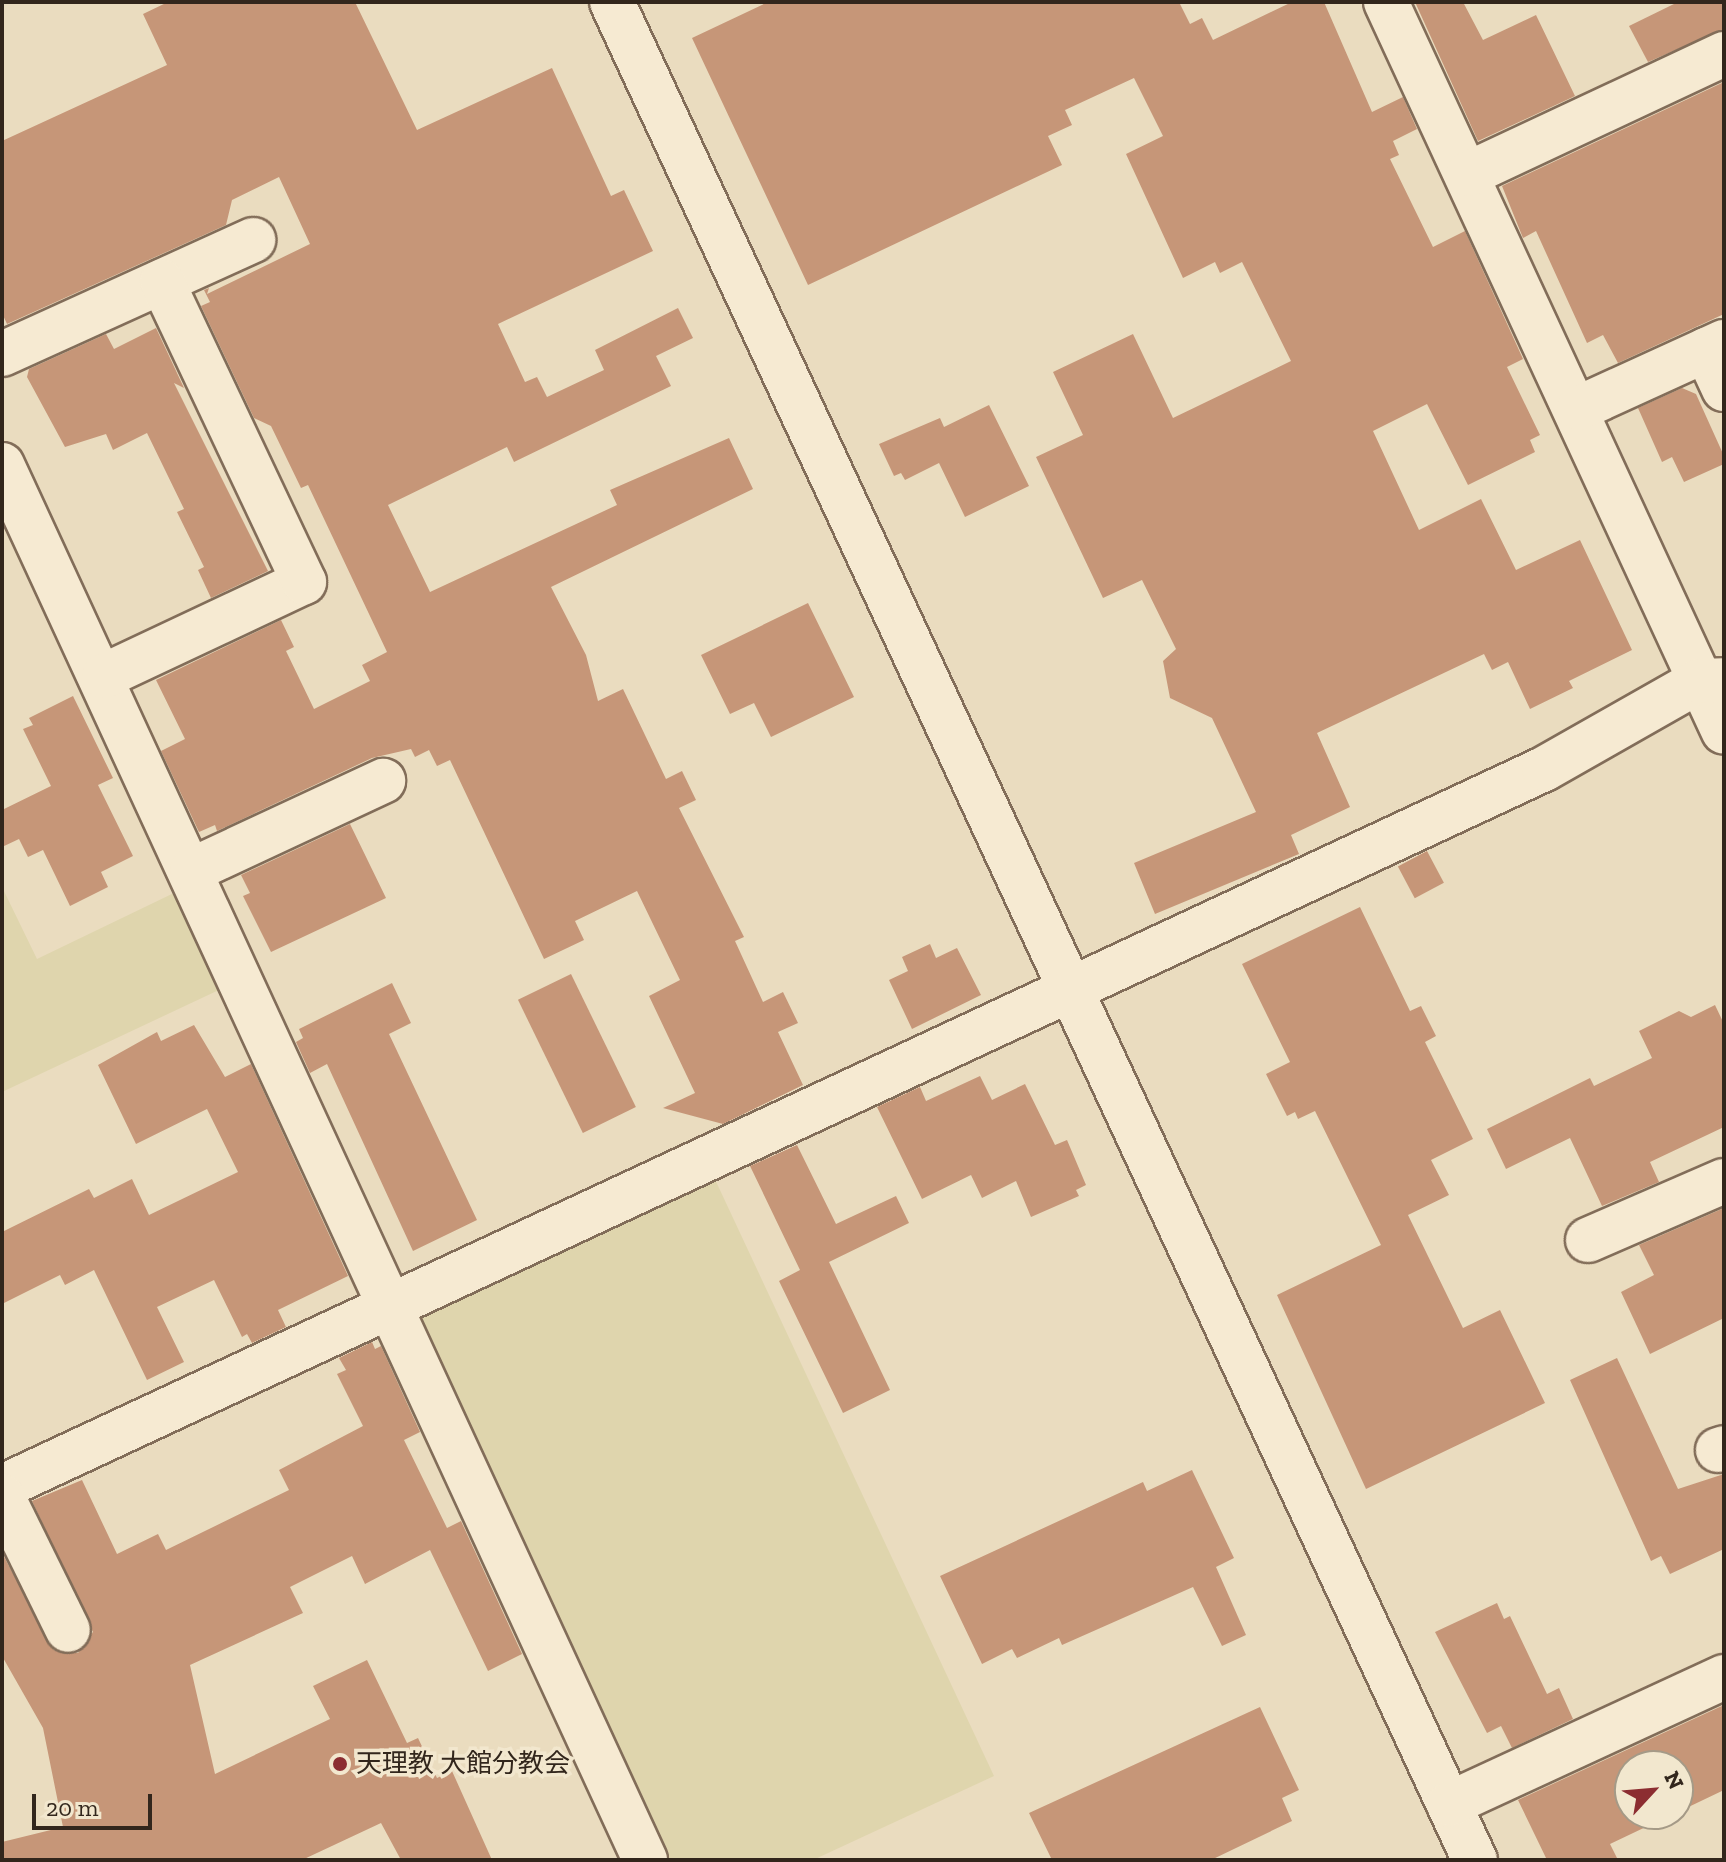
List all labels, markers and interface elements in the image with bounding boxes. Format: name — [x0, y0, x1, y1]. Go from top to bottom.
place label: 天理教 大館分教会 — [356, 1748, 570, 1780]
north arrow — [1614, 1750, 1694, 1830]
marker: 天理教 大館分教会 — [331, 1755, 349, 1773]
text: N — [1658, 1767, 1690, 1794]
scale bar — [36, 1778, 156, 1828]
text: 20 m — [46, 1793, 98, 1822]

